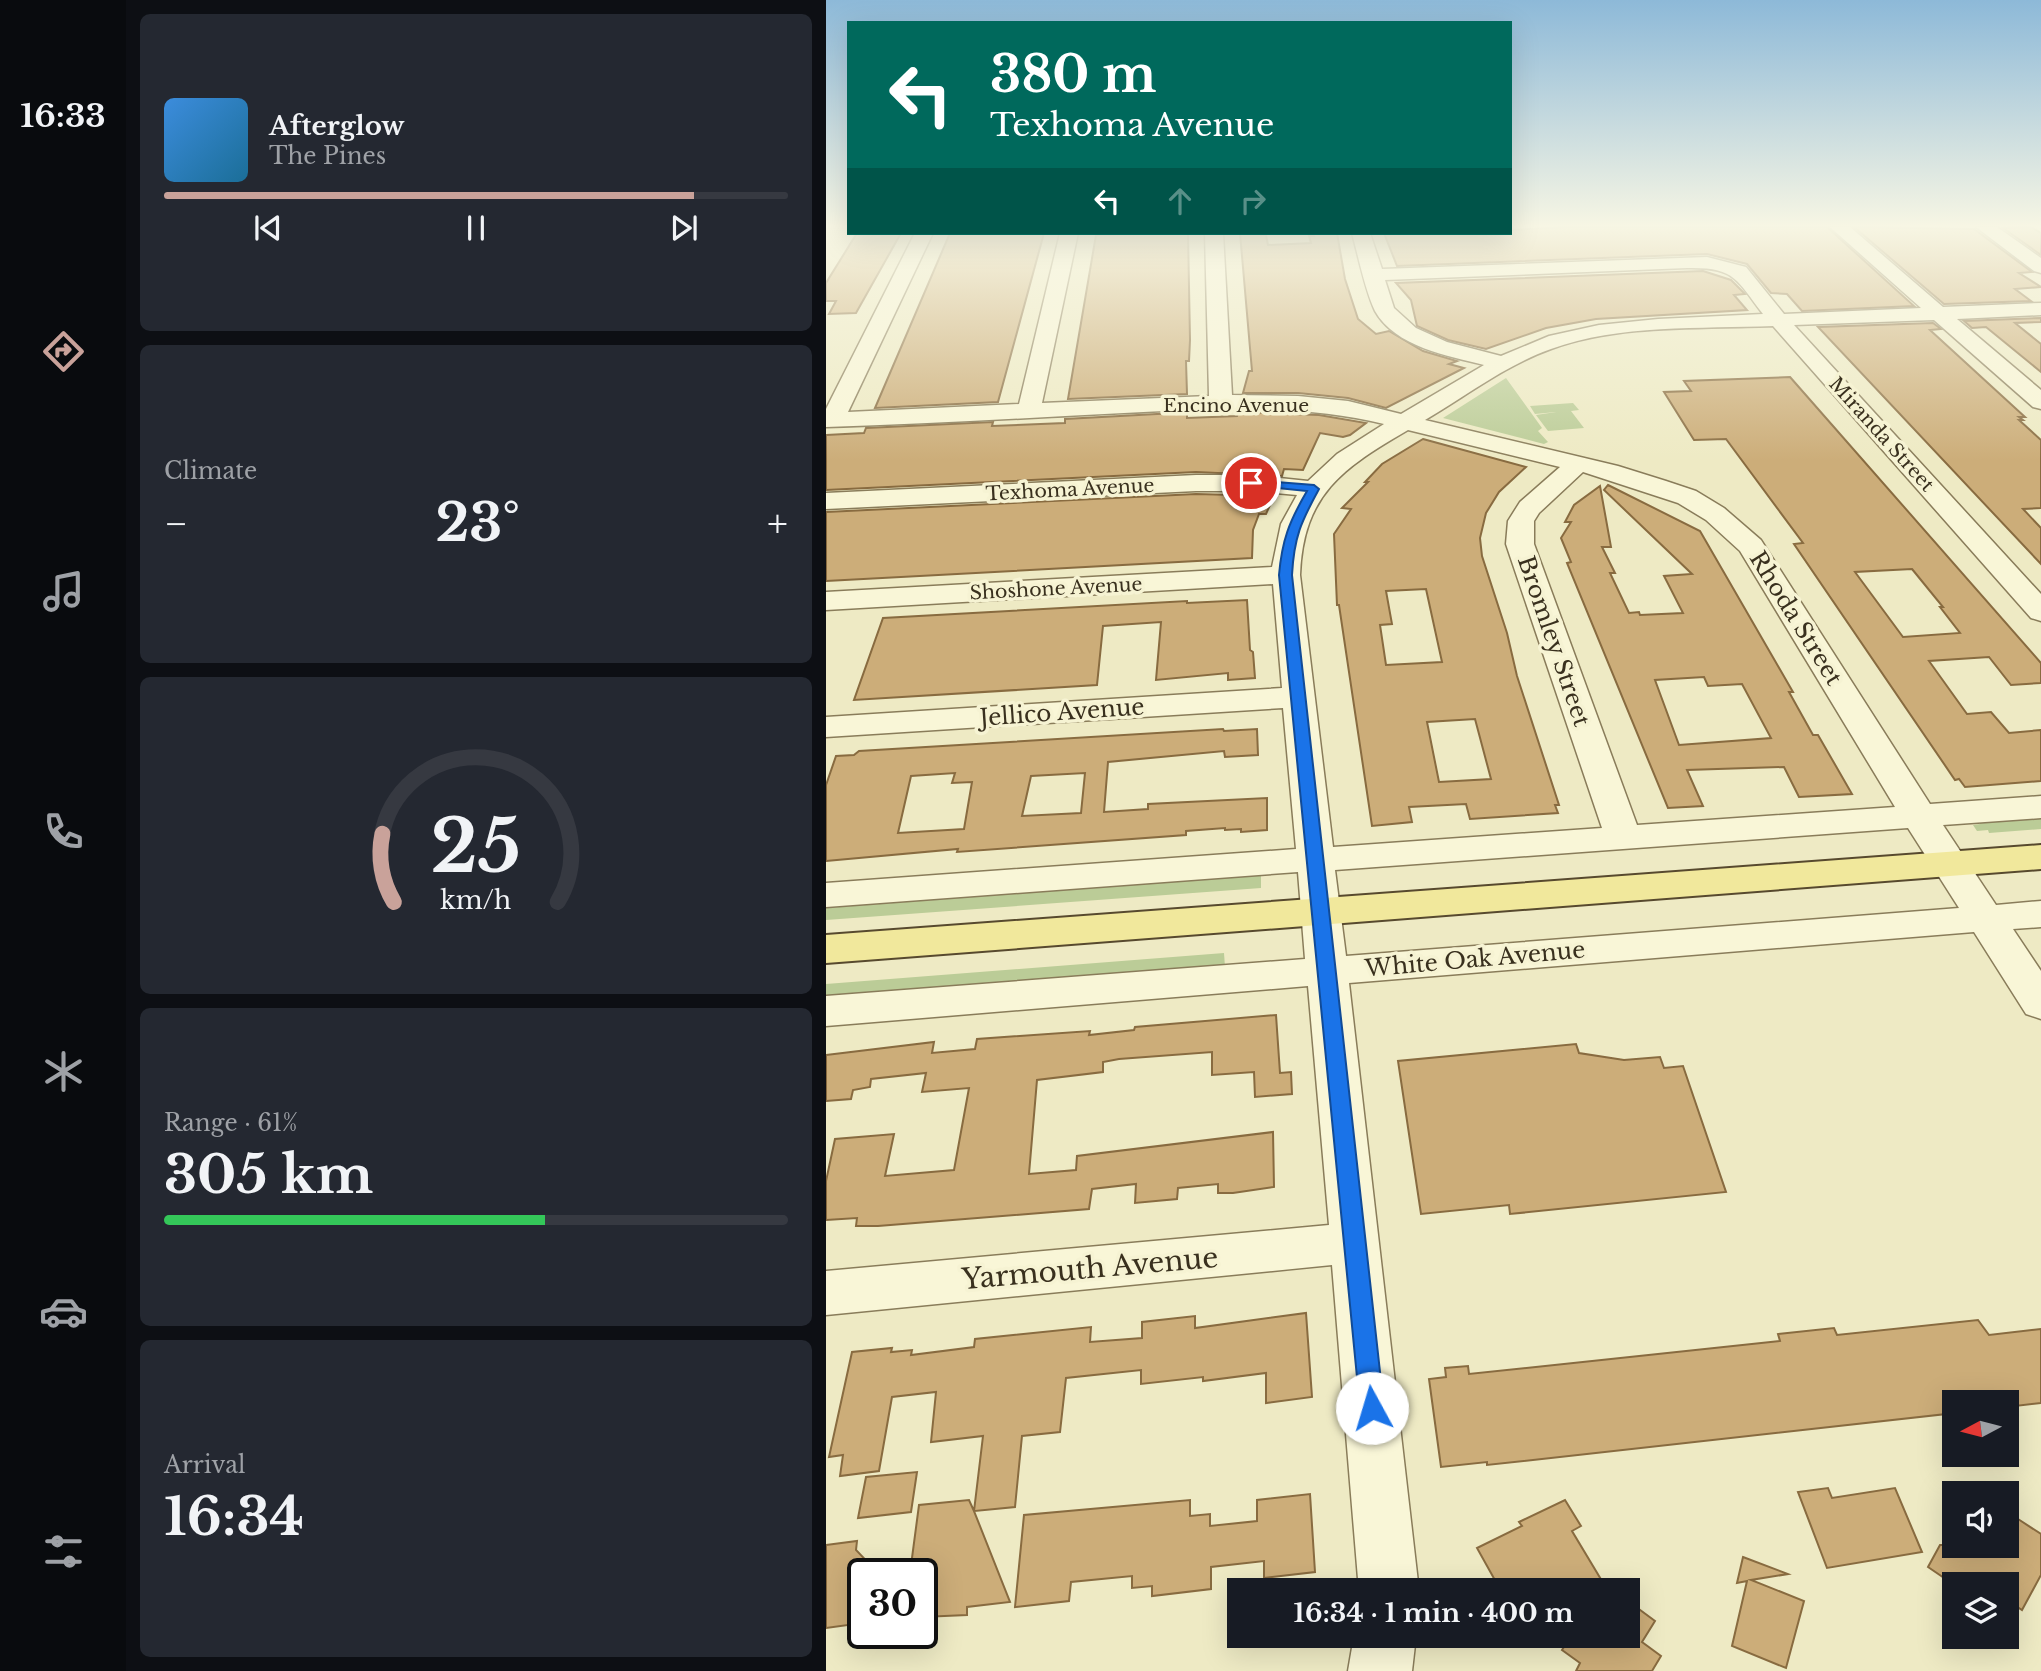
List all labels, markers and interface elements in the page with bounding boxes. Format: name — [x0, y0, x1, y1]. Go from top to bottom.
text: 380 m — [990, 44, 1157, 105]
icon: left — [875, 49, 966, 140]
text: 16:33 — [20, 96, 106, 136]
text: Texhoma Avenue — [990, 105, 1274, 145]
text: Afterglow — [269, 110, 405, 142]
text: The Pines — [269, 142, 386, 170]
icon: left — [1088, 182, 1126, 220]
icon: ahead — [1161, 182, 1199, 220]
icon: right — [1234, 182, 1272, 220]
icon: previous — [249, 209, 287, 247]
icon: pause — [457, 209, 495, 247]
icon: next — [665, 209, 703, 247]
icon: directions — [39, 327, 88, 376]
street label: Miranda Street — [1824, 373, 1939, 497]
street label: Encino Avenue — [1163, 394, 1309, 417]
pin — [1221, 453, 1281, 513]
text: Climate — [164, 457, 257, 485]
icon: arrive — [1232, 464, 1270, 502]
street label: Texhoma Avenue — [985, 474, 1155, 505]
text: 23° — [435, 491, 520, 555]
text: − — [164, 500, 188, 547]
text: + — [767, 500, 788, 547]
street label: Rhoda Street — [1744, 546, 1849, 690]
street label: Bromley Street — [1512, 552, 1596, 730]
icon: music — [39, 567, 88, 616]
street label: Shoshone Avenue — [969, 572, 1143, 605]
street label: Jellico Avenue — [976, 692, 1145, 732]
text: 25 — [431, 801, 521, 892]
icon: phone — [39, 807, 88, 856]
text: km/h — [441, 884, 511, 915]
street label: White Oak Avenue — [1363, 935, 1586, 983]
icon: climate — [39, 1047, 88, 1096]
text: Range · 61% — [164, 1109, 298, 1137]
text: 305 km — [164, 1143, 373, 1207]
street label: Yarmouth Avenue — [959, 1240, 1220, 1297]
icon: car — [39, 1287, 88, 1336]
position arrow — [1335, 1371, 1409, 1445]
north arrow — [1942, 1390, 2020, 1466]
map controls — [1942, 1390, 2019, 1649]
text: Arrival — [164, 1451, 245, 1479]
button: sound — [1942, 1481, 2019, 1558]
text: 16:34 — [164, 1485, 304, 1549]
icon: filters — [39, 1527, 88, 1576]
speed limit sign: 30 — [847, 1558, 938, 1649]
button: layers — [1942, 1572, 2019, 1649]
text: 16:34 · 1 min · 400 m — [1294, 1597, 1573, 1629]

